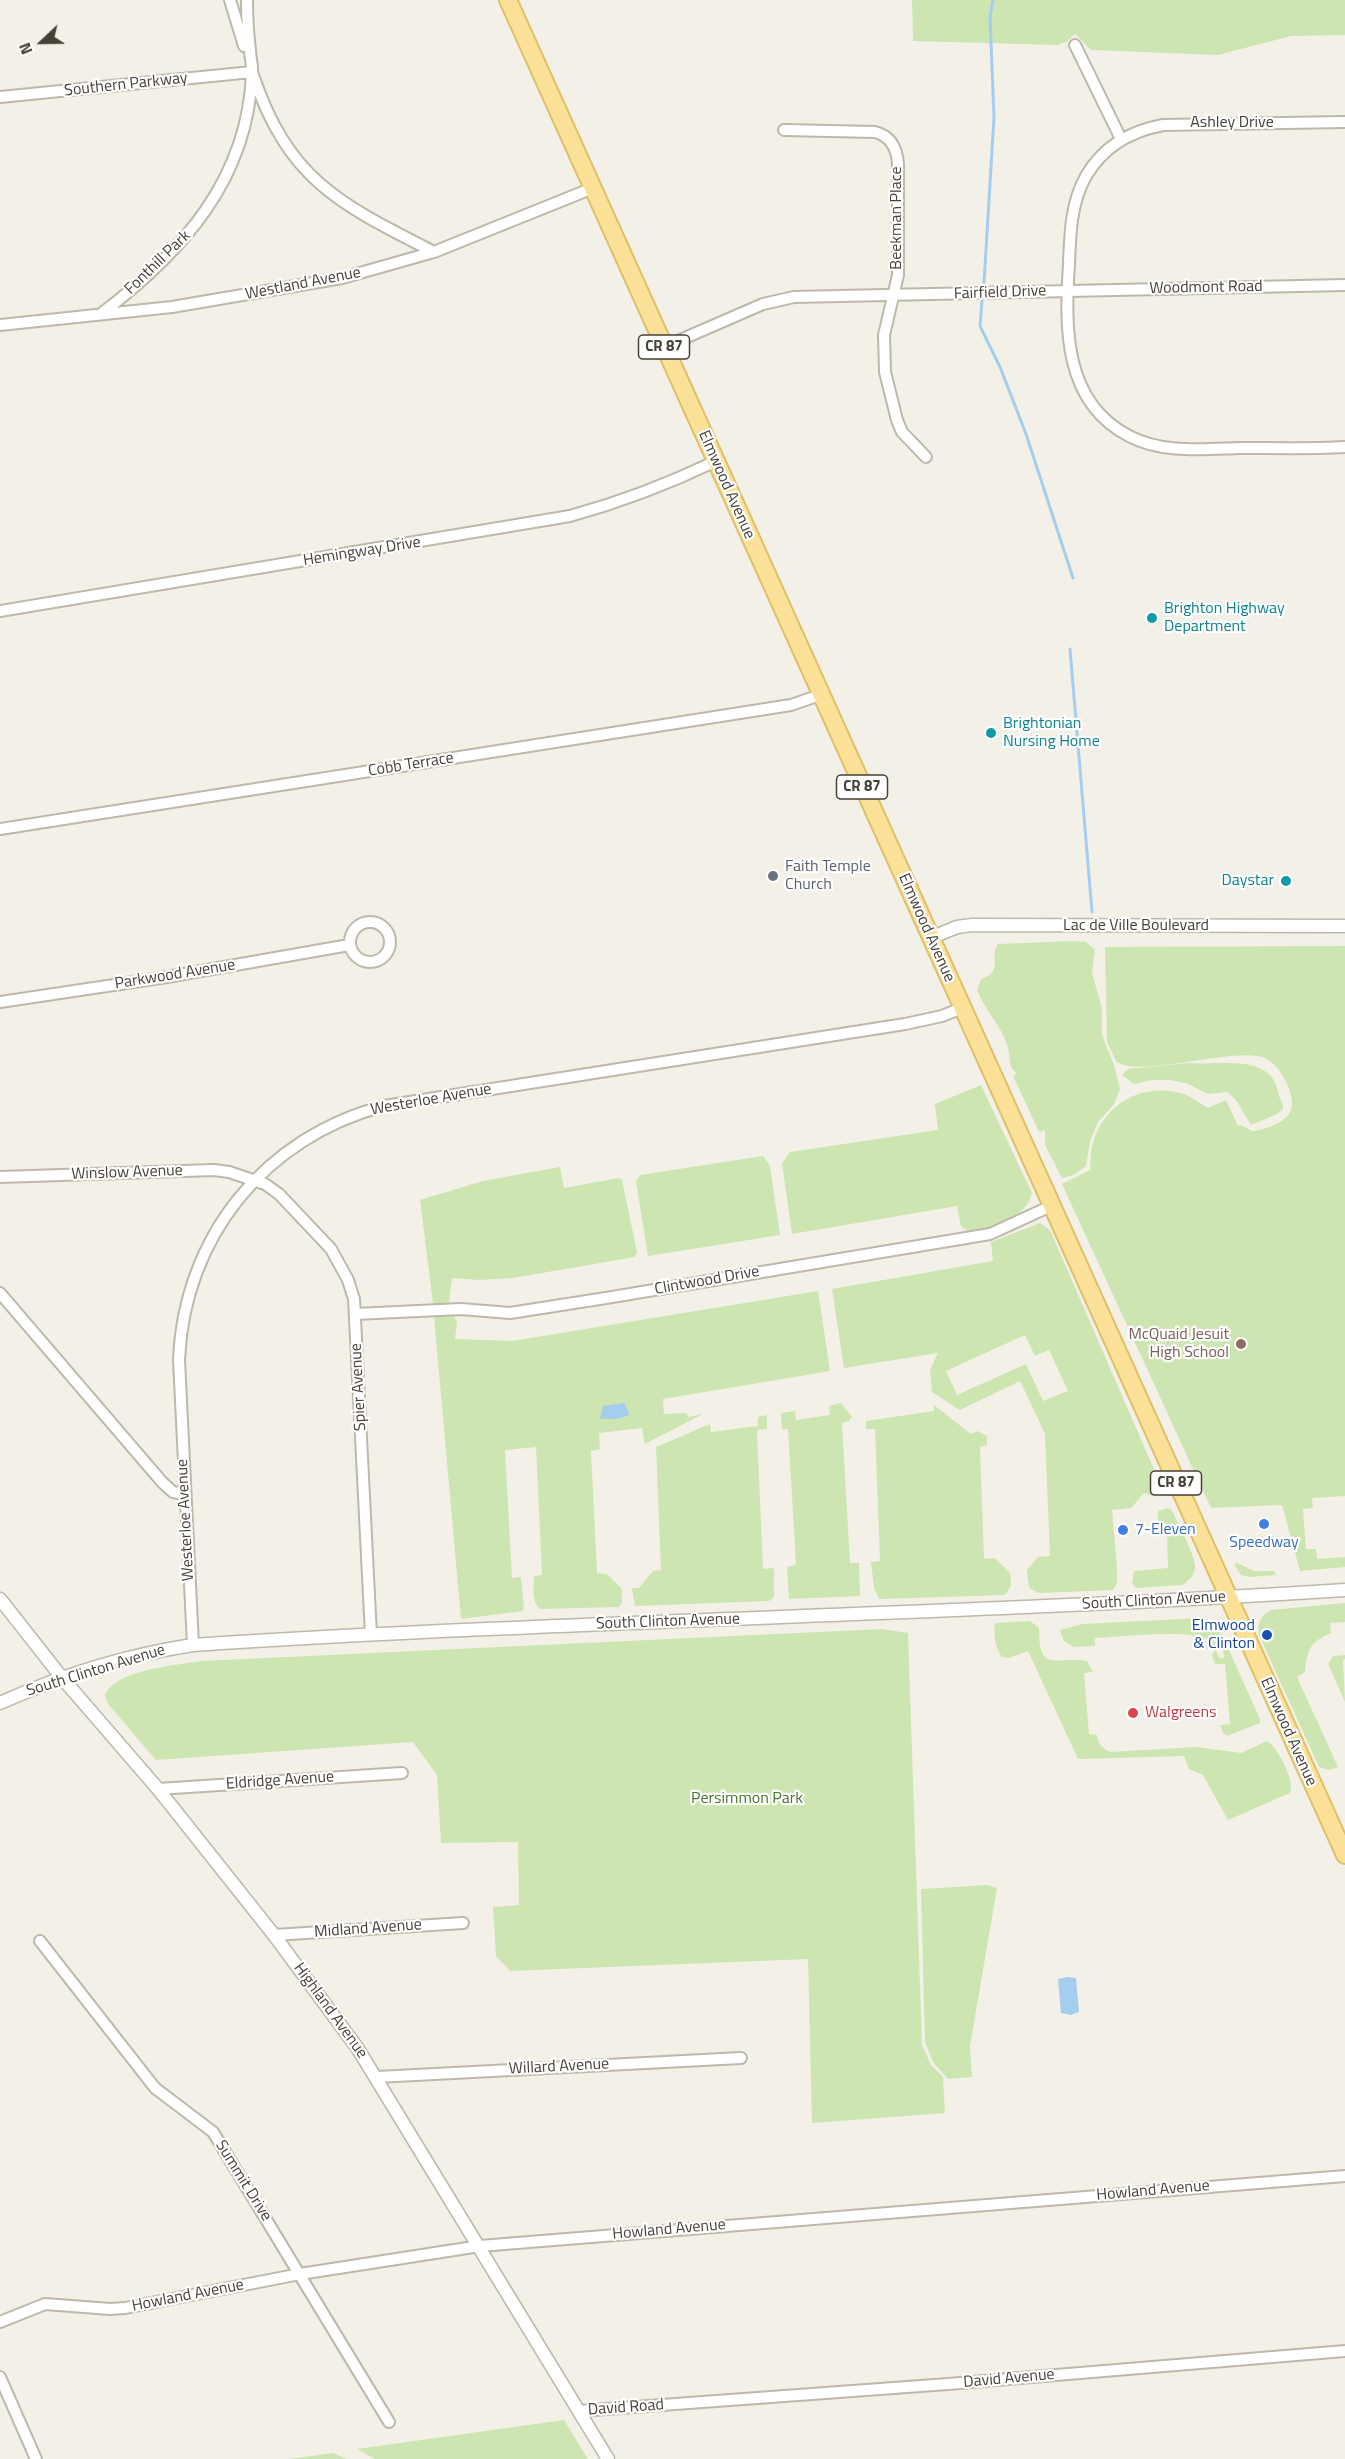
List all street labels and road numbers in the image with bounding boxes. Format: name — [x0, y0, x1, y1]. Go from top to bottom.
street label: Southern Parkway — [63, 69, 189, 101]
street label: Ashley Drive — [1190, 113, 1274, 133]
street label: Beekman Place — [887, 166, 907, 270]
street label: Fonthill Park — [121, 227, 195, 299]
street label: Westland Avenue — [244, 263, 362, 305]
street label: Woodmont Road — [1149, 277, 1263, 299]
street label: Fairfield Drive — [953, 282, 1047, 304]
road number: CR 87 — [638, 335, 690, 359]
street label: Elmwood Avenue — [693, 428, 759, 542]
street label: Hemingway Drive — [302, 533, 422, 571]
street label: Cobb Terrace — [367, 749, 455, 781]
road number: CR 87 — [836, 775, 888, 799]
street label: Elmwood Avenue — [893, 871, 959, 985]
street label: Lac de Ville Boulevard — [1063, 916, 1209, 936]
street label: Parkwood Avenue — [113, 956, 237, 994]
street label: Westerloe Avenue — [369, 1080, 493, 1120]
street label: Winslow Avenue — [71, 1161, 183, 1185]
street label: Clintwood Drive — [653, 1262, 761, 1300]
street label: Spier Avenue — [347, 1343, 371, 1431]
street label: Westerloe Avenue — [173, 1458, 199, 1582]
road number: CR 87 — [1150, 1471, 1202, 1495]
street label: South Clinton Avenue — [1082, 1588, 1226, 1614]
street label: South Clinton Avenue — [596, 1610, 740, 1634]
street label: South Clinton Avenue — [24, 1641, 168, 1701]
street label: Elmwood Avenue — [1255, 1675, 1321, 1789]
street label: Eldridge Avenue — [225, 1768, 335, 1794]
street label: Midland Avenue — [314, 1916, 422, 1942]
street label: Highland Avenue — [289, 1959, 371, 2063]
street label: Willard Avenue — [508, 2055, 610, 2079]
street label: Summit Drive — [211, 2137, 275, 2225]
street label: Howland Avenue — [1096, 2176, 1210, 2206]
street label: Howland Avenue — [612, 2215, 726, 2245]
street label: Howland Avenue — [130, 2276, 246, 2316]
street label: David Avenue — [963, 2365, 1055, 2393]
street label: David Road — [587, 2396, 665, 2420]

